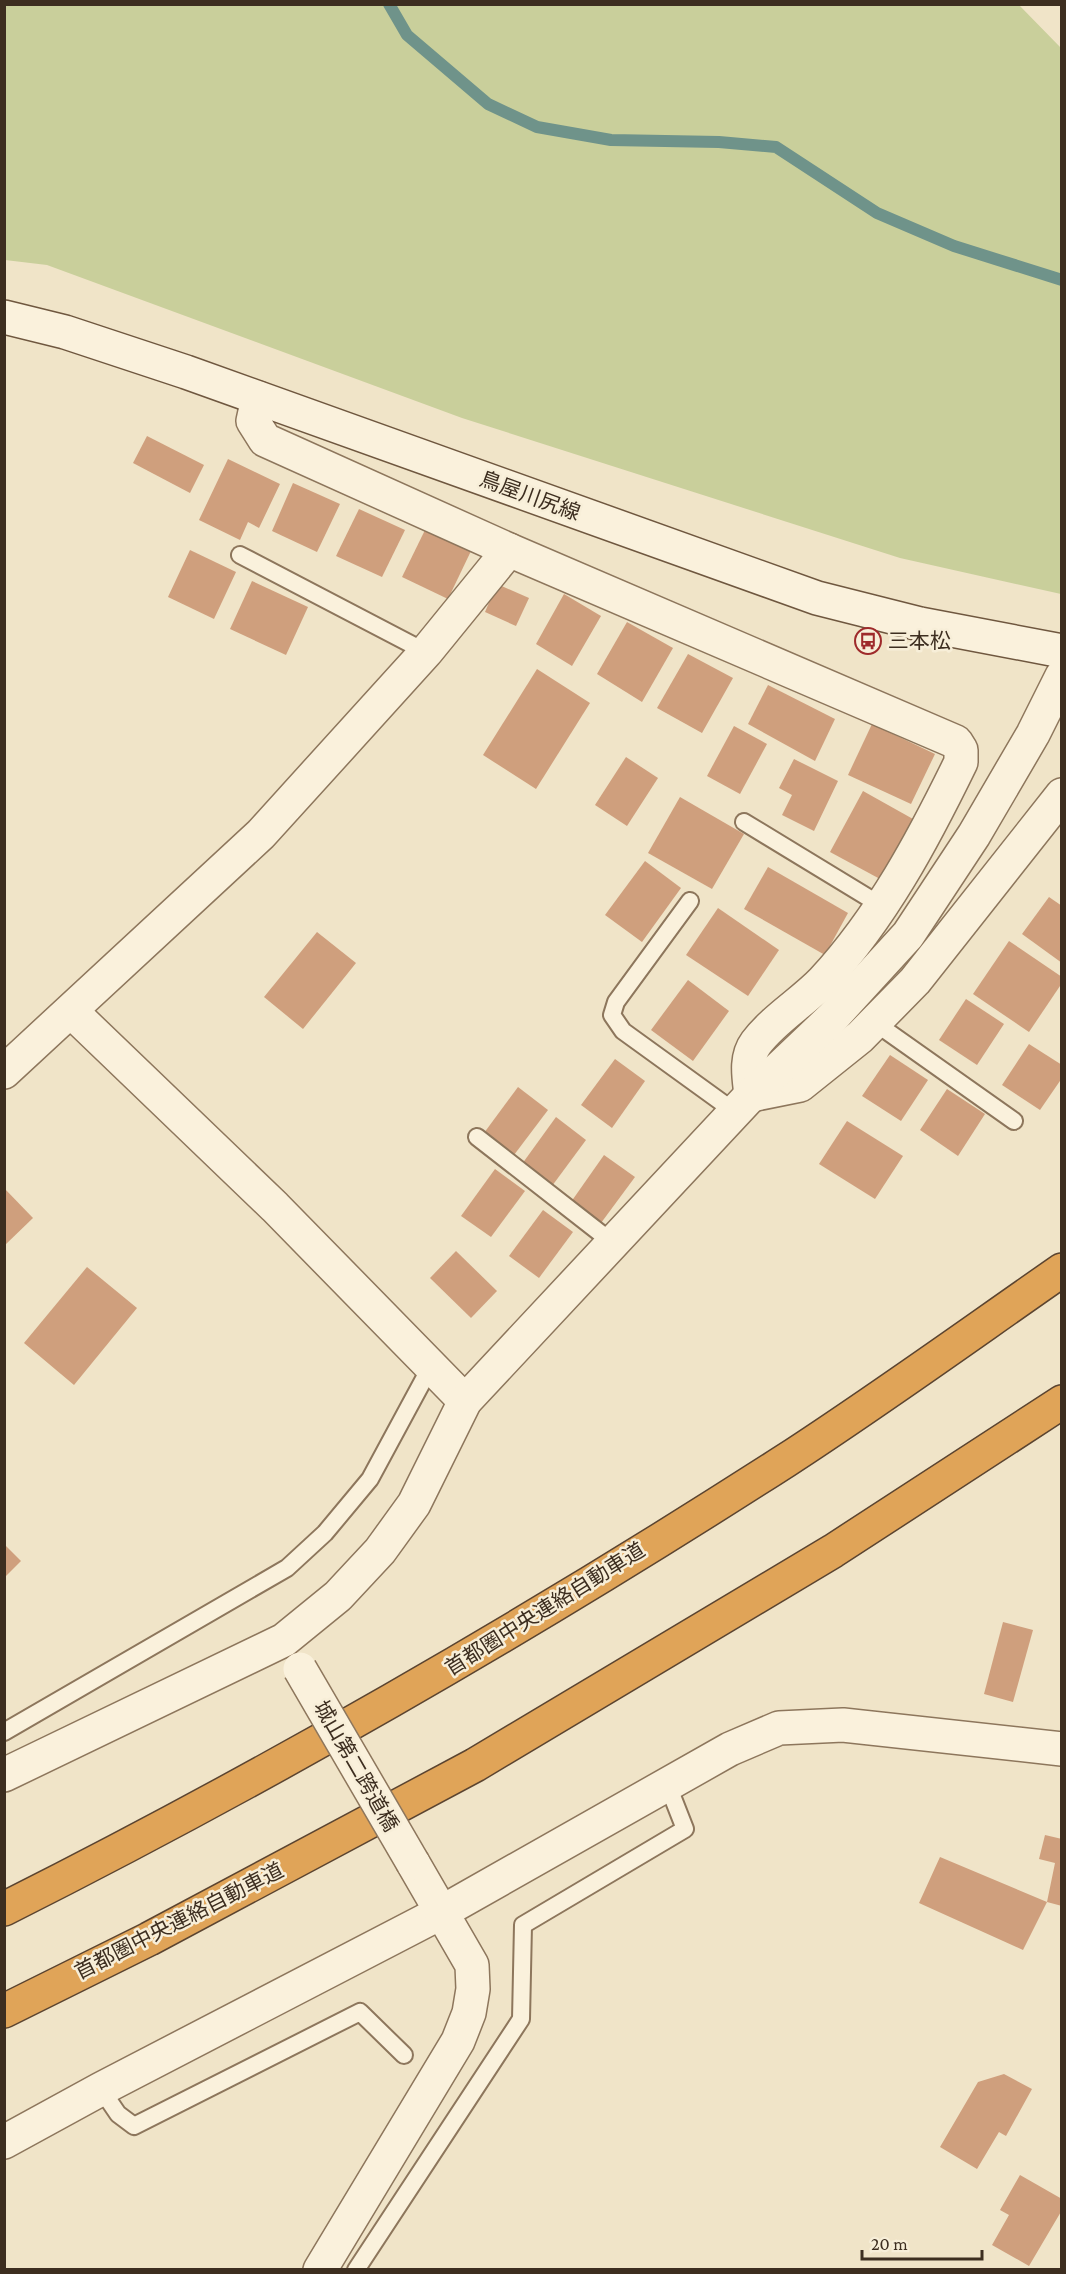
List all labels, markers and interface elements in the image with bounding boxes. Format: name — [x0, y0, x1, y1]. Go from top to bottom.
street label: 鳥屋川尻線 — [477, 467, 583, 525]
bus stop icon: 三本松 — [853, 626, 883, 656]
place label: 三本松 — [888, 629, 951, 653]
street label: 首都圏中央連絡自動車道 — [441, 1538, 649, 1680]
street label: 城山第二跨道橋 — [309, 1696, 403, 1836]
street label: 首都圏中央連絡自動車道 — [71, 1858, 287, 1984]
scale bar — [862, 2223, 982, 2261]
text: 20 m — [871, 2234, 908, 2254]

